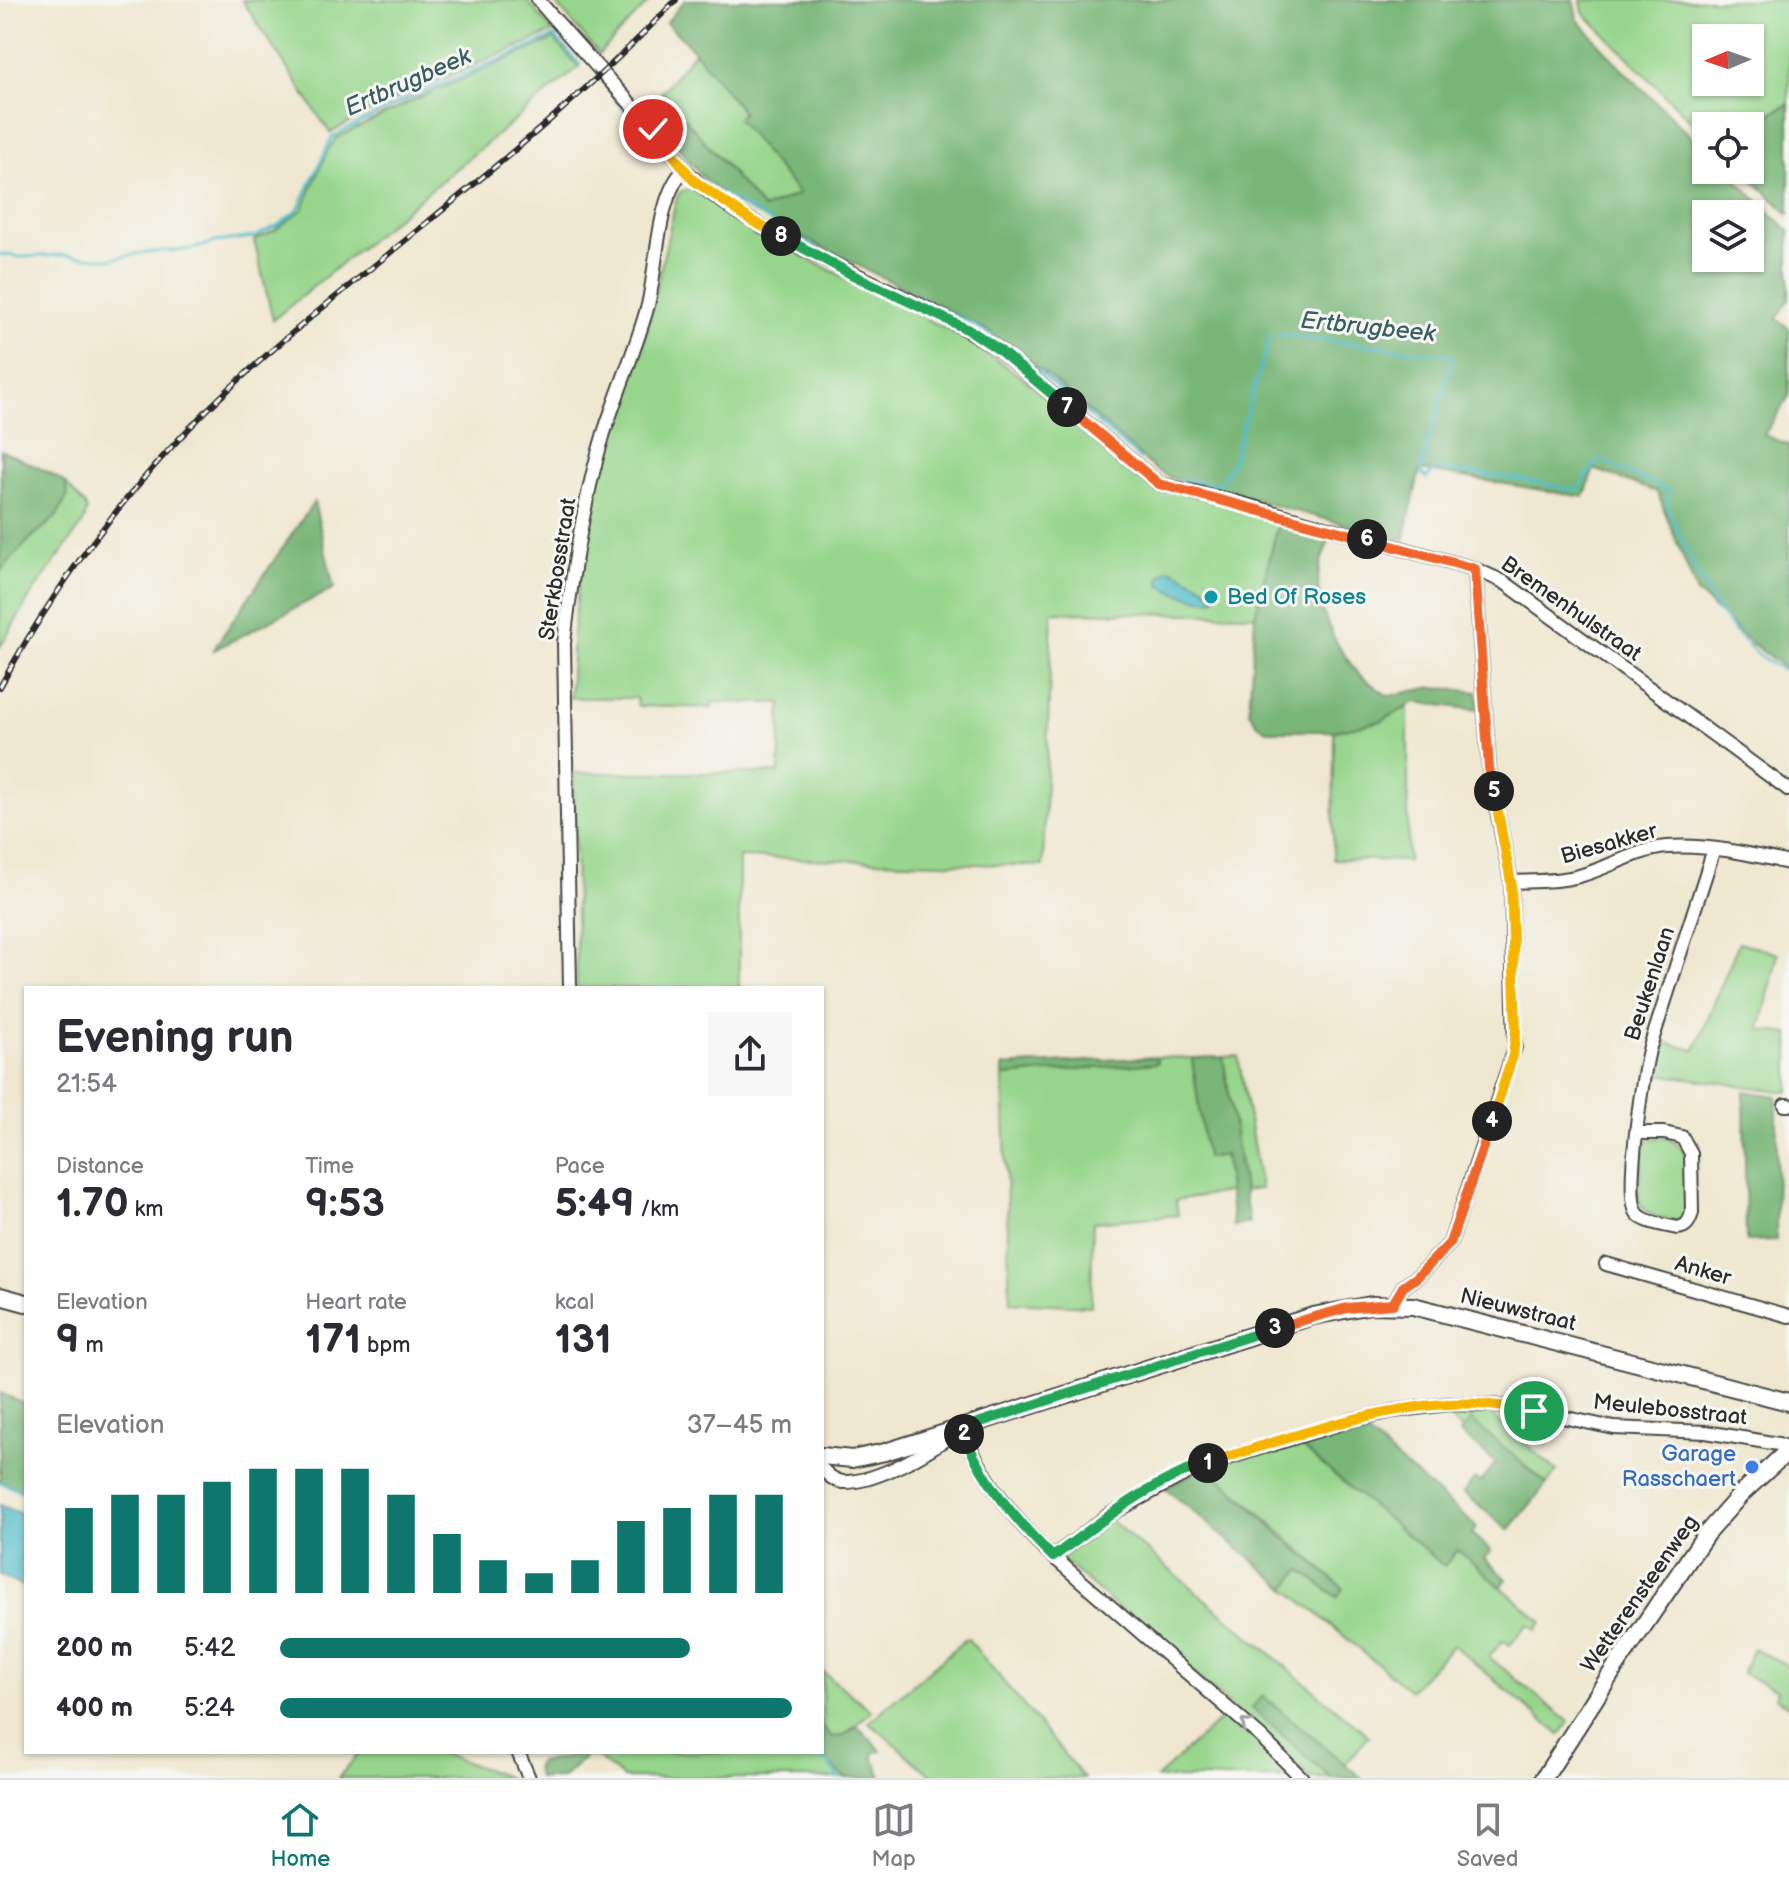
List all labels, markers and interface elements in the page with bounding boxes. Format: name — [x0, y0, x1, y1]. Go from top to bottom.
north arrow — [1692, 24, 1764, 96]
map controls — [1692, 24, 1764, 272]
water label: Ertbrugbeek — [340, 41, 477, 123]
pin — [619, 95, 687, 163]
icon: check — [631, 107, 675, 151]
button: locate — [1692, 112, 1764, 184]
button: layers — [1692, 200, 1764, 272]
pin: 8 — [761, 216, 801, 256]
text: 8 — [774, 222, 788, 249]
water label: Ertbrugbeek — [1299, 306, 1438, 349]
pin: 7 — [1047, 387, 1087, 427]
text: 7 — [1061, 393, 1073, 420]
street label: Sterkbosstraat — [533, 496, 583, 642]
pin: 6 — [1347, 519, 1387, 559]
text: 6 — [1360, 525, 1374, 552]
street label: Bremenhulstraat — [1496, 551, 1647, 668]
place label: Bed Of Roses — [1227, 584, 1366, 611]
marker: Bed Of Roses — [1202, 588, 1220, 606]
pin: 5 — [1474, 771, 1514, 811]
text: 5 — [1488, 777, 1500, 804]
street label: Biesakker — [1558, 817, 1661, 871]
street label: Beukenlaan — [1619, 924, 1681, 1044]
text: Evening run — [56, 1012, 293, 1065]
button: share — [708, 1012, 792, 1096]
text: 21:54 — [56, 1069, 117, 1100]
pin: 4 — [1472, 1101, 1512, 1141]
text: 4 — [1486, 1107, 1498, 1134]
text: Distance — [56, 1153, 144, 1180]
text: Time — [305, 1153, 354, 1180]
text: Pace — [555, 1153, 605, 1180]
text: 1.70 — [56, 1180, 129, 1228]
text: 9:53 — [305, 1180, 385, 1228]
text: 5:49 — [555, 1180, 634, 1228]
text: km — [129, 1196, 164, 1223]
text: /km — [634, 1196, 679, 1223]
street label: Anker — [1672, 1250, 1735, 1292]
street label: Nieuwstraat — [1457, 1283, 1579, 1337]
text: Elevation — [56, 1289, 148, 1316]
text: Heart rate — [305, 1289, 407, 1316]
text: kcal — [555, 1289, 594, 1316]
pin: 3 — [1255, 1308, 1295, 1348]
text: 3 — [1269, 1314, 1281, 1341]
text: 9 — [56, 1316, 79, 1364]
text: 171 — [305, 1316, 361, 1364]
text: 131 — [555, 1316, 612, 1364]
text: m — [79, 1332, 104, 1359]
text: bpm — [361, 1332, 410, 1359]
pin — [1500, 1377, 1568, 1445]
street label: Meulebosstraat — [1592, 1388, 1749, 1432]
icon: arrive — [1512, 1389, 1556, 1433]
text: Elevation — [56, 1410, 164, 1441]
text: 37–45 m — [687, 1410, 792, 1441]
pin: 2 — [944, 1414, 984, 1454]
text: 2 — [957, 1420, 971, 1447]
place label: Garage Rasschaert — [1622, 1441, 1736, 1493]
pin: 1 — [1188, 1443, 1228, 1483]
text: 1 — [1203, 1449, 1213, 1476]
marker: Garage Rasschaert — [1743, 1458, 1761, 1476]
street label: Wetterensteenweg — [1575, 1510, 1705, 1678]
text: 200 m — [56, 1633, 133, 1664]
text: 5:42 — [184, 1633, 235, 1664]
text: 400 m — [56, 1693, 133, 1724]
text: 5:24 — [184, 1693, 235, 1724]
one-way arrow — [1240, 1719, 1255, 1734]
tab: Home — [271, 1798, 330, 1873]
tab: Map — [871, 1798, 916, 1873]
tab: Saved — [1457, 1798, 1518, 1873]

